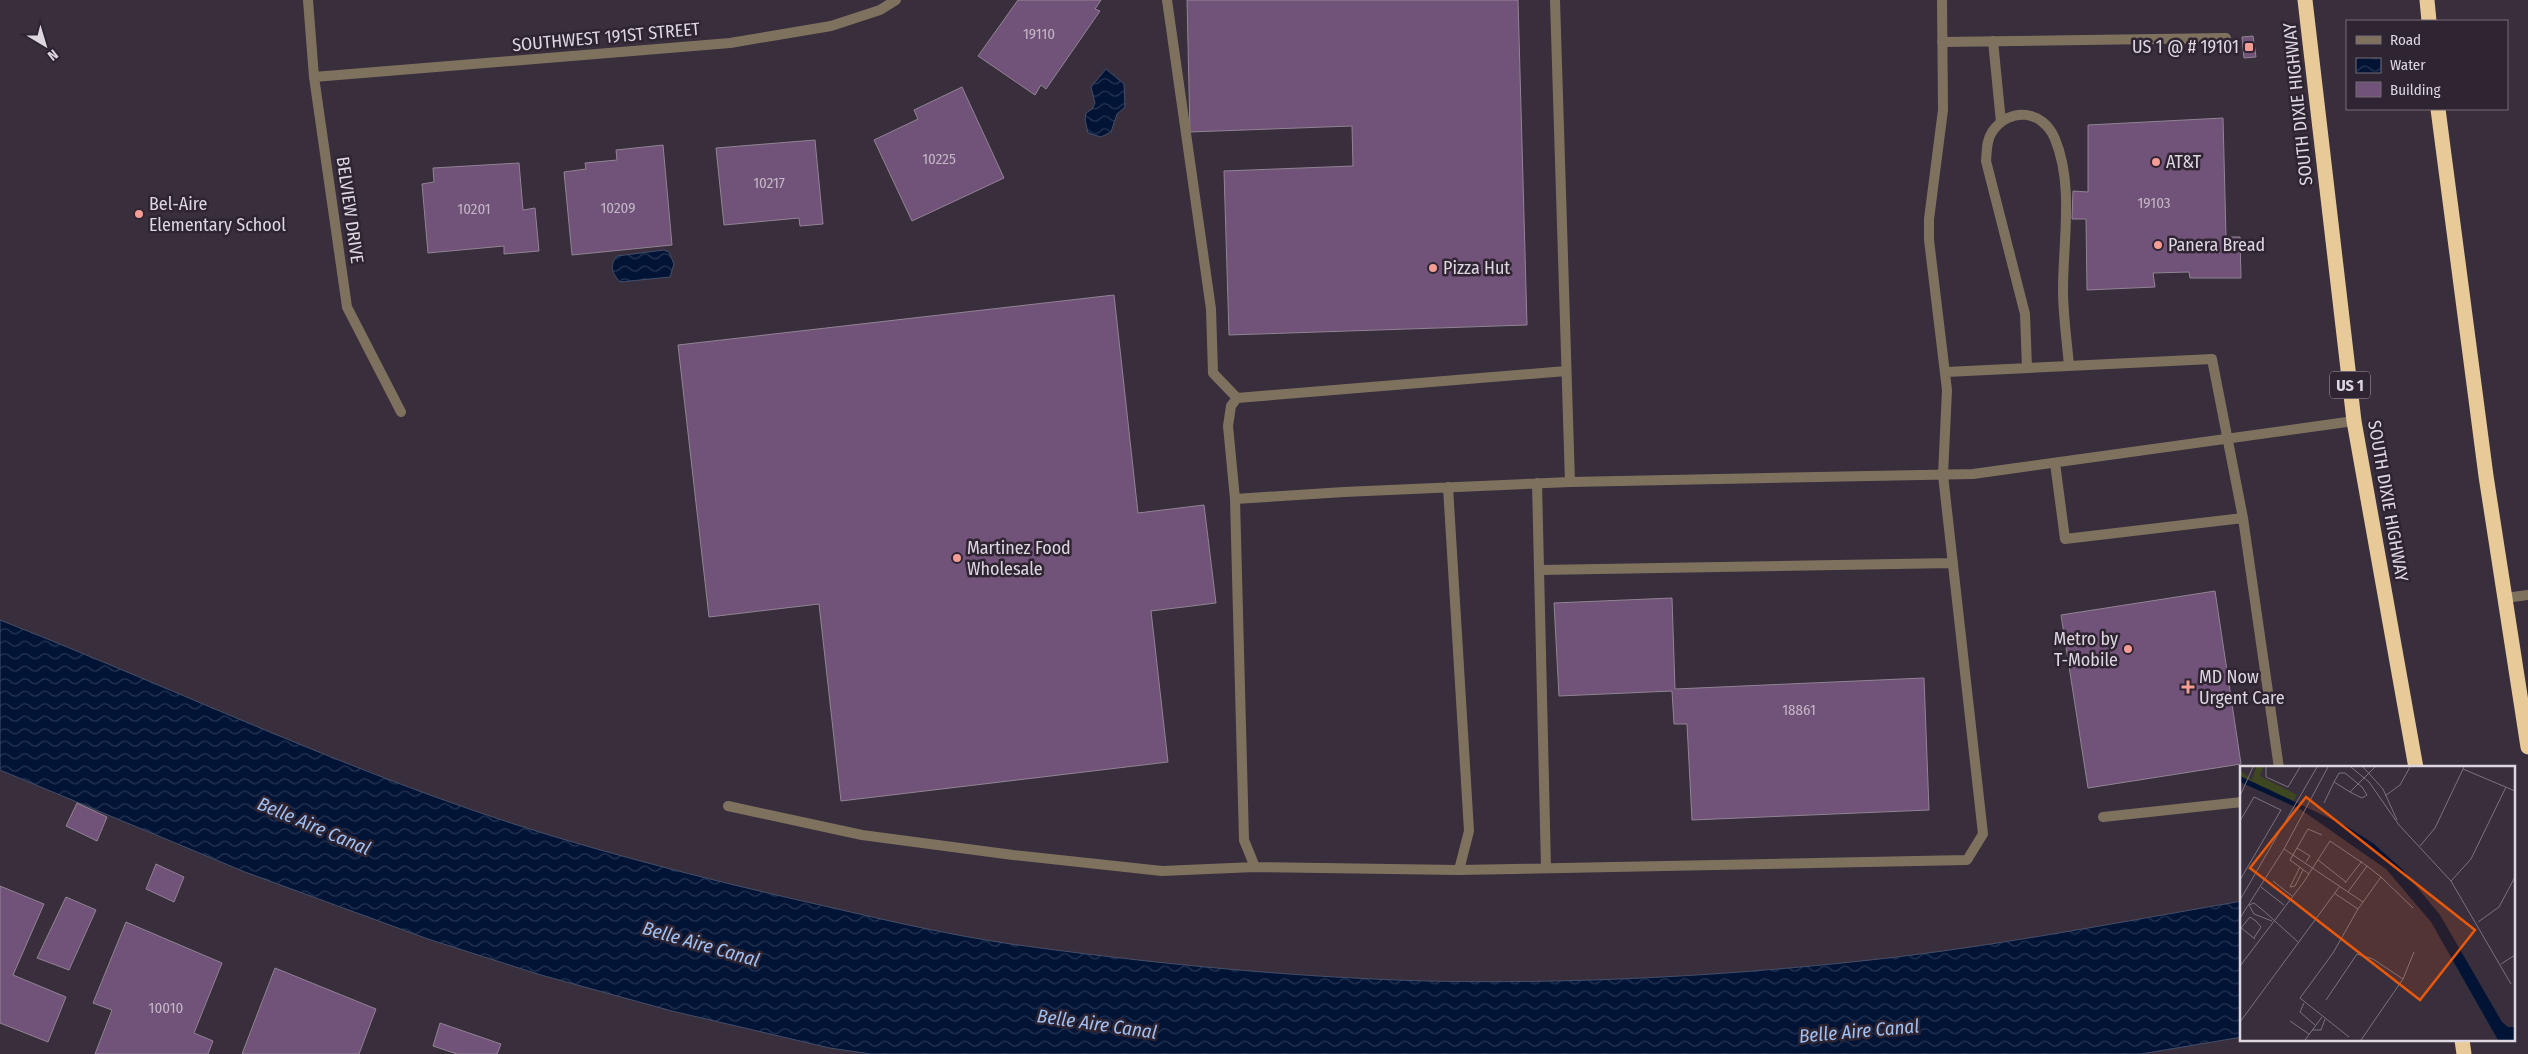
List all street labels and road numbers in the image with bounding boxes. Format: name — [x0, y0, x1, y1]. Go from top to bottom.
street label: SOUTHWEST 191ST STREET — [511, 18, 701, 56]
street label: SOUTH DIXIE HIGHWAY — [2279, 22, 2317, 186]
street label: BELVIEW DRIVE — [332, 155, 368, 265]
road number: US 1 — [2330, 372, 2370, 398]
street label: SOUTH DIXIE HIGHWAY — [2363, 419, 2413, 583]

